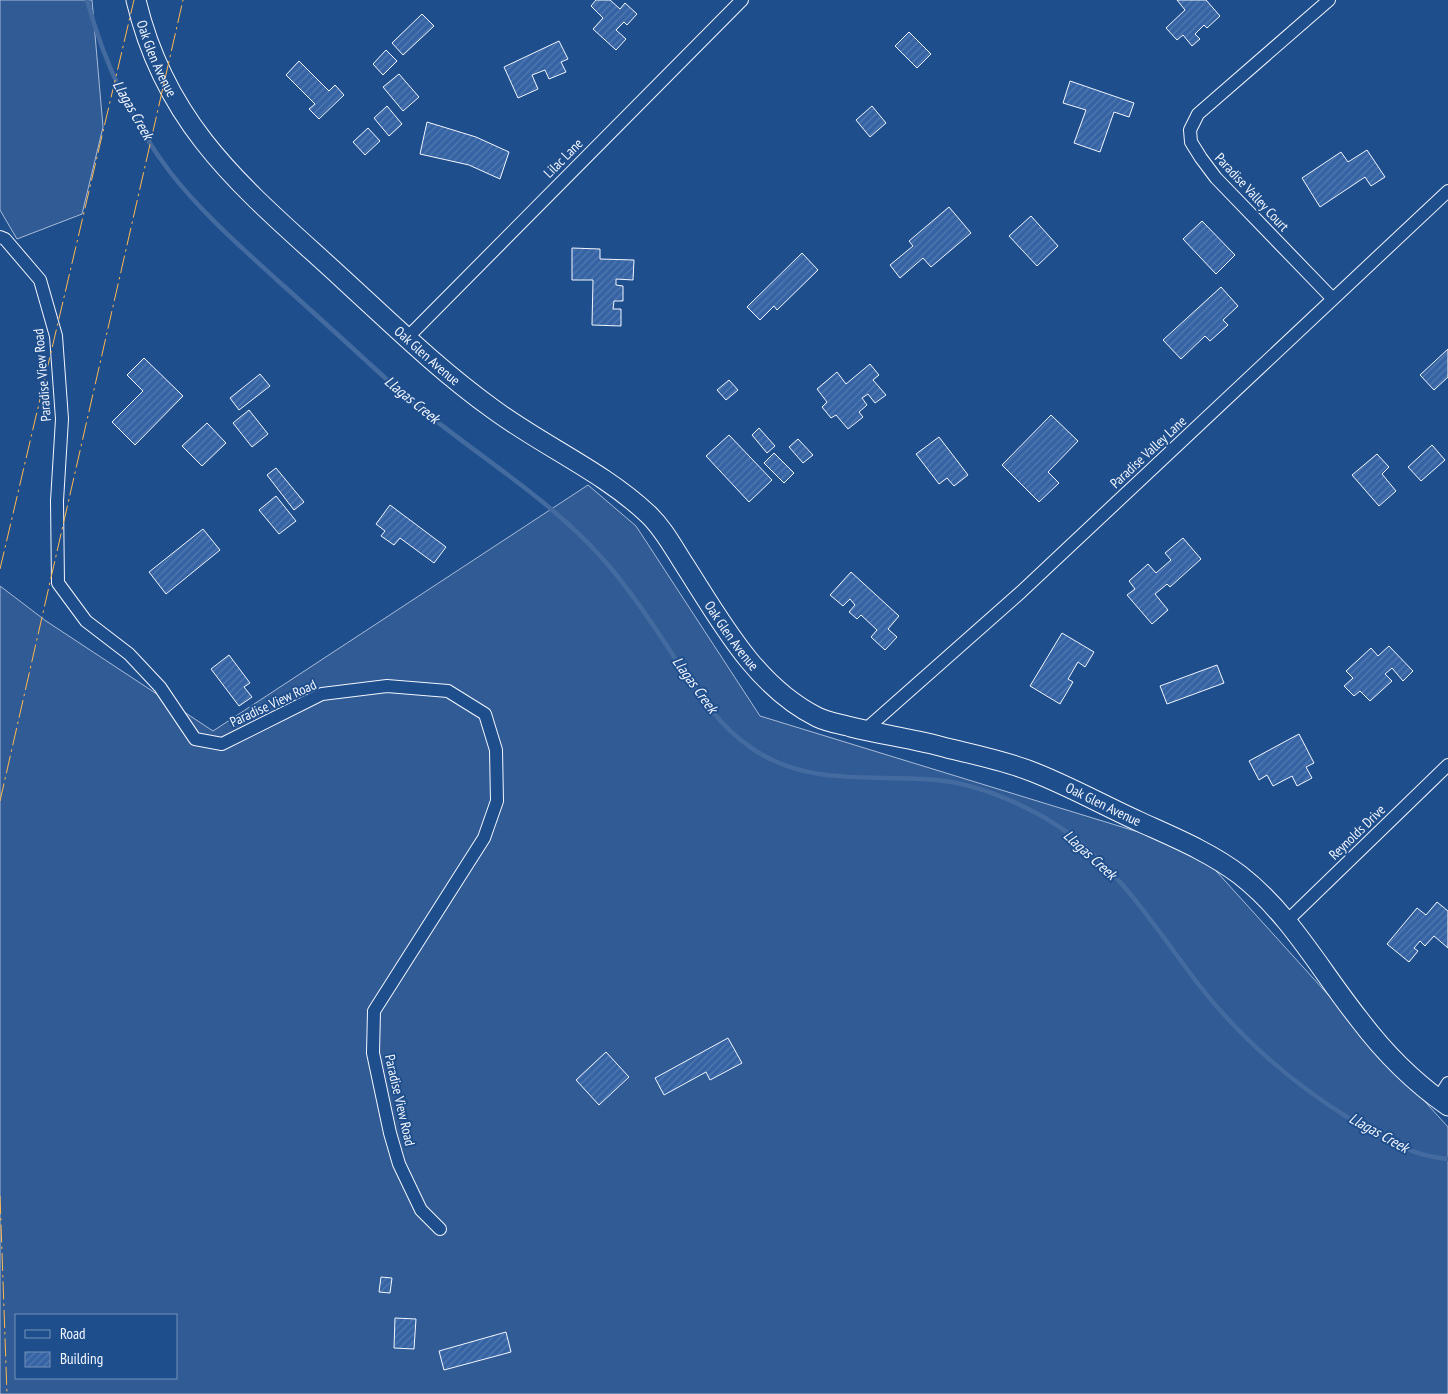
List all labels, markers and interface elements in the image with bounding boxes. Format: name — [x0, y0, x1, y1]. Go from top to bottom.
street label: Oak Glen Avenue — [133, 18, 181, 100]
water label: Llagas Creek — [109, 77, 159, 145]
street label: Lilac Lane — [539, 134, 587, 182]
street label: Paradise Valley Court — [1211, 149, 1293, 235]
street label: Oak Glen Avenue — [391, 322, 464, 389]
street label: Paradise View Road — [29, 328, 55, 422]
water label: Llagas Creek — [381, 372, 445, 429]
street label: Paradise Valley Lane — [1106, 412, 1190, 492]
street label: Oak Glen Avenue — [701, 597, 763, 674]
water label: Llagas Creek — [669, 653, 724, 718]
street label: Paradise View Road — [227, 675, 319, 731]
street label: Oak Glen Avenue — [1063, 778, 1144, 830]
street label: Reynolds Drive — [1325, 800, 1389, 863]
water label: Llagas Creek — [1060, 826, 1123, 885]
street label: Paradise View Road — [381, 1053, 419, 1147]
water label: Llagas Creek — [1346, 1108, 1414, 1158]
legend — [15, 1314, 178, 1379]
text: Road — [60, 1324, 86, 1343]
text: Building — [60, 1349, 103, 1368]

